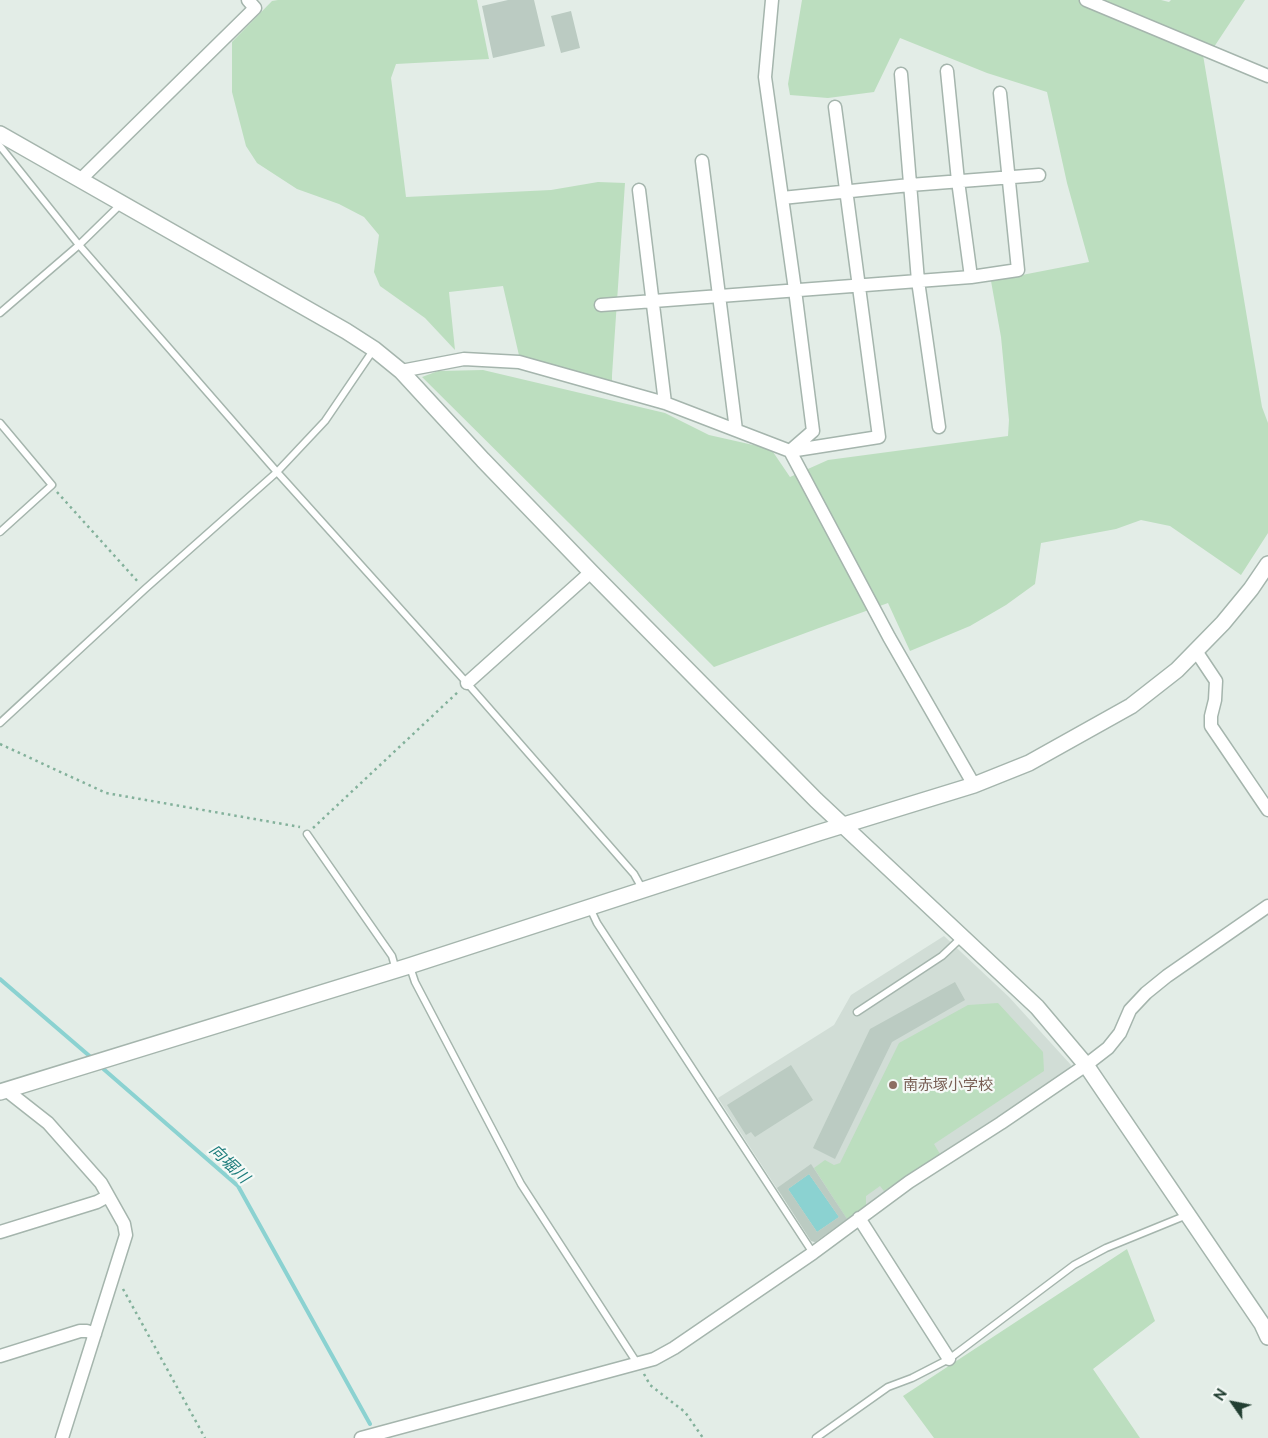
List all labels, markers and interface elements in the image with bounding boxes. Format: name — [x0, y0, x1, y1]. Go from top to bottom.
place label: 南赤塚小学校 — [903, 1076, 993, 1094]
marker: 南赤塚小学校 — [887, 1079, 899, 1091]
water label: 向堀川 — [205, 1140, 253, 1188]
north arrow — [1208, 1378, 1258, 1428]
text: N — [1211, 1386, 1230, 1404]

